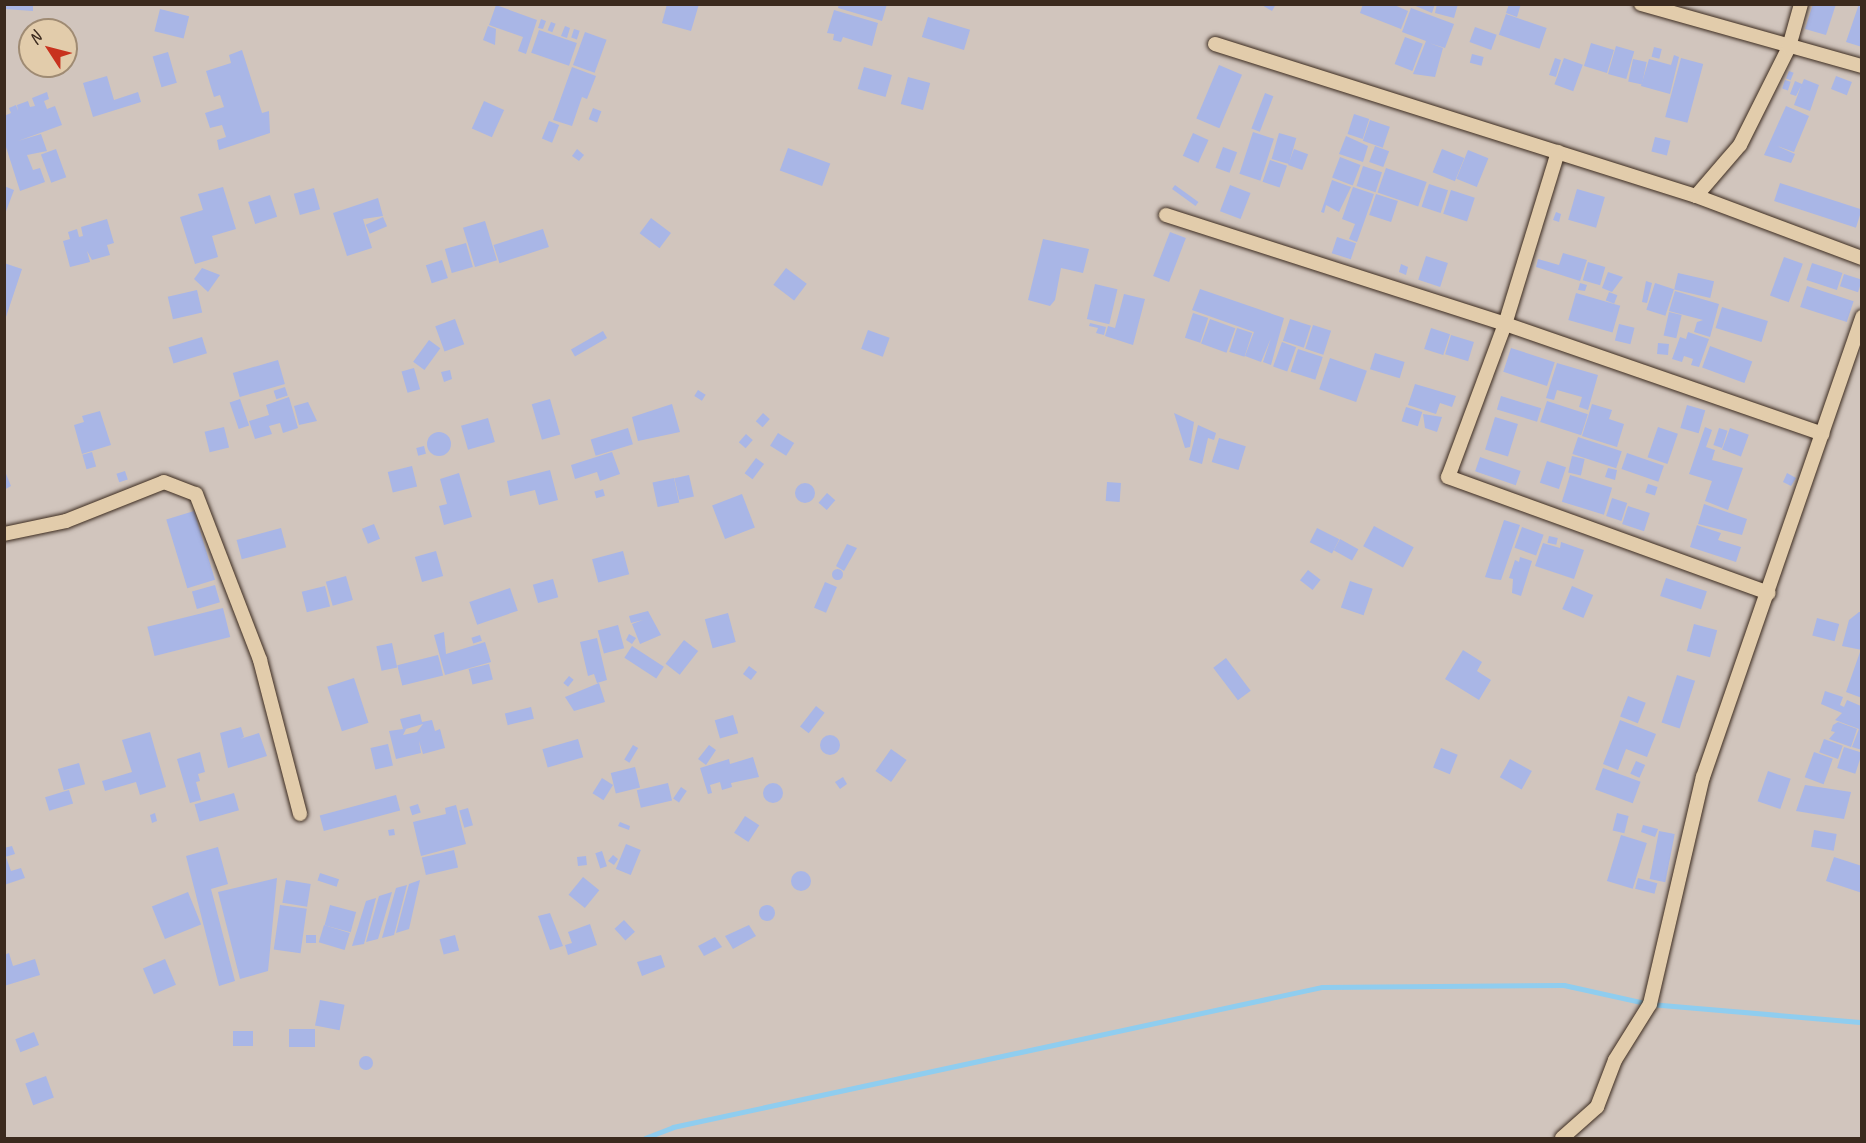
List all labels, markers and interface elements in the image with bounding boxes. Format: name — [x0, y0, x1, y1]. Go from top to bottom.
north arrow — [18, 18, 78, 78]
text: N — [24, 29, 46, 48]

